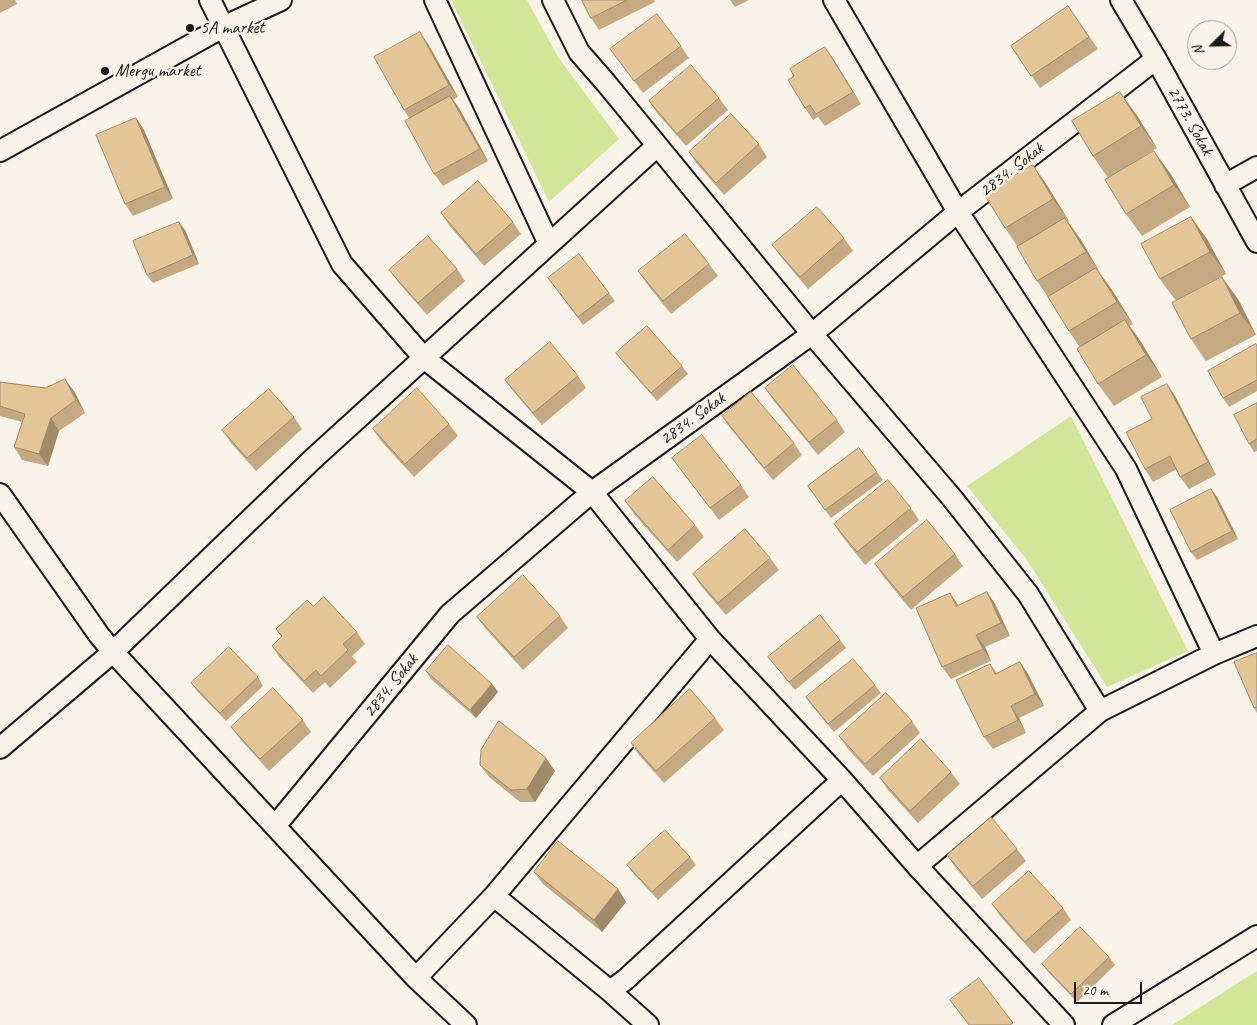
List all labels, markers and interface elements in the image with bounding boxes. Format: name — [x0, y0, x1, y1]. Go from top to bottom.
place label: 5A market — [200, 17, 264, 39]
north arrow — [1187, 20, 1237, 70]
marker: 5A market — [184, 22, 196, 34]
text: N — [1189, 43, 1208, 58]
place label: Mergu market — [115, 60, 200, 82]
marker: Mergu market — [99, 65, 111, 77]
street label: 2773. Sokak — [1162, 83, 1218, 159]
street label: 2834. Sokak — [976, 138, 1048, 202]
street label: 2834. Sokak — [656, 388, 730, 450]
street label: 2834. Sokak — [359, 650, 423, 722]
scale bar — [1077, 972, 1144, 1004]
text: 20 m — [1082, 981, 1108, 1000]

